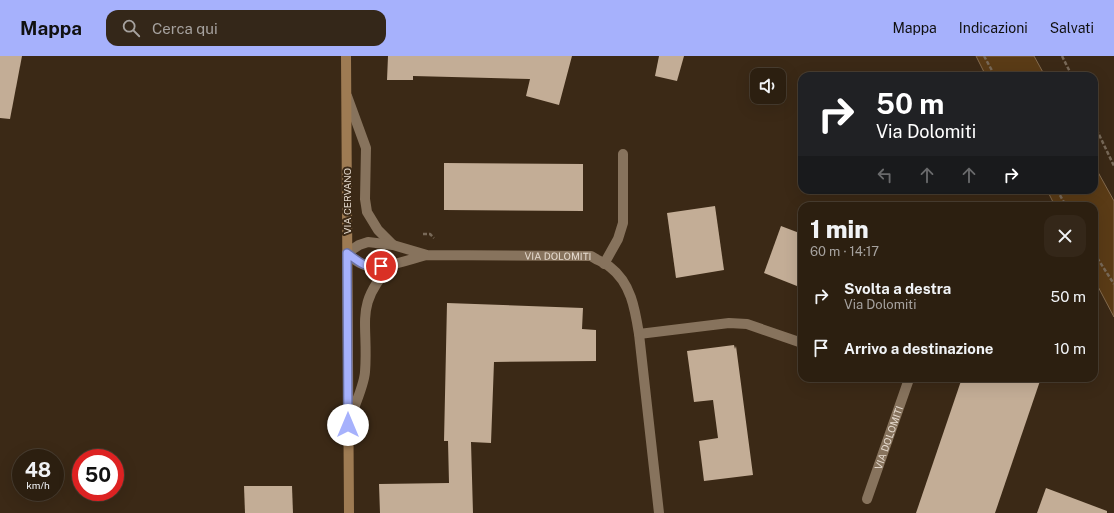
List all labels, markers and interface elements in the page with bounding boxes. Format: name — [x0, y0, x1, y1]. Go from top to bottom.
search box — [106, 10, 386, 46]
text: Mappa — [20, 17, 82, 39]
icon: search — [120, 17, 142, 39]
text: Cerca qui — [152, 20, 218, 37]
text: Mappa — [892, 20, 937, 36]
text: Indicazioni — [959, 20, 1028, 36]
text: Salvati — [1050, 20, 1094, 36]
map controls — [750, 68, 786, 104]
button: sound — [750, 68, 786, 104]
text: 50 m — [876, 87, 944, 120]
icon: right — [810, 88, 862, 140]
text: Via Dolomiti — [876, 121, 976, 142]
icon: left — [874, 164, 896, 186]
icon: ahead — [916, 164, 938, 186]
icon: ahead — [958, 164, 980, 186]
icon: right — [1000, 164, 1022, 186]
street label: VIA CERVANO — [341, 168, 353, 234]
text: 1 min — [810, 215, 869, 243]
button: close — [1044, 215, 1086, 257]
text: 60 m · 14:17 — [810, 244, 879, 259]
pin — [364, 249, 398, 283]
street label: VIA DOLOMITI — [525, 250, 591, 262]
icon: arrive — [370, 255, 392, 277]
text: Svolta a destra — [844, 280, 951, 297]
icon: right — [810, 285, 832, 307]
text: 50 m — [1051, 288, 1086, 305]
text: Via Dolomiti — [844, 297, 916, 312]
icon: arrive — [810, 337, 832, 359]
text: Arrivo a destinazione — [844, 340, 993, 357]
text: 10 m — [1054, 340, 1086, 357]
position arrow — [327, 404, 369, 446]
street label: VIA DOLOMITI — [872, 404, 905, 471]
speed limit sign: 50 — [72, 449, 124, 501]
text: 48 — [25, 458, 51, 482]
text: km/h — [26, 479, 50, 491]

